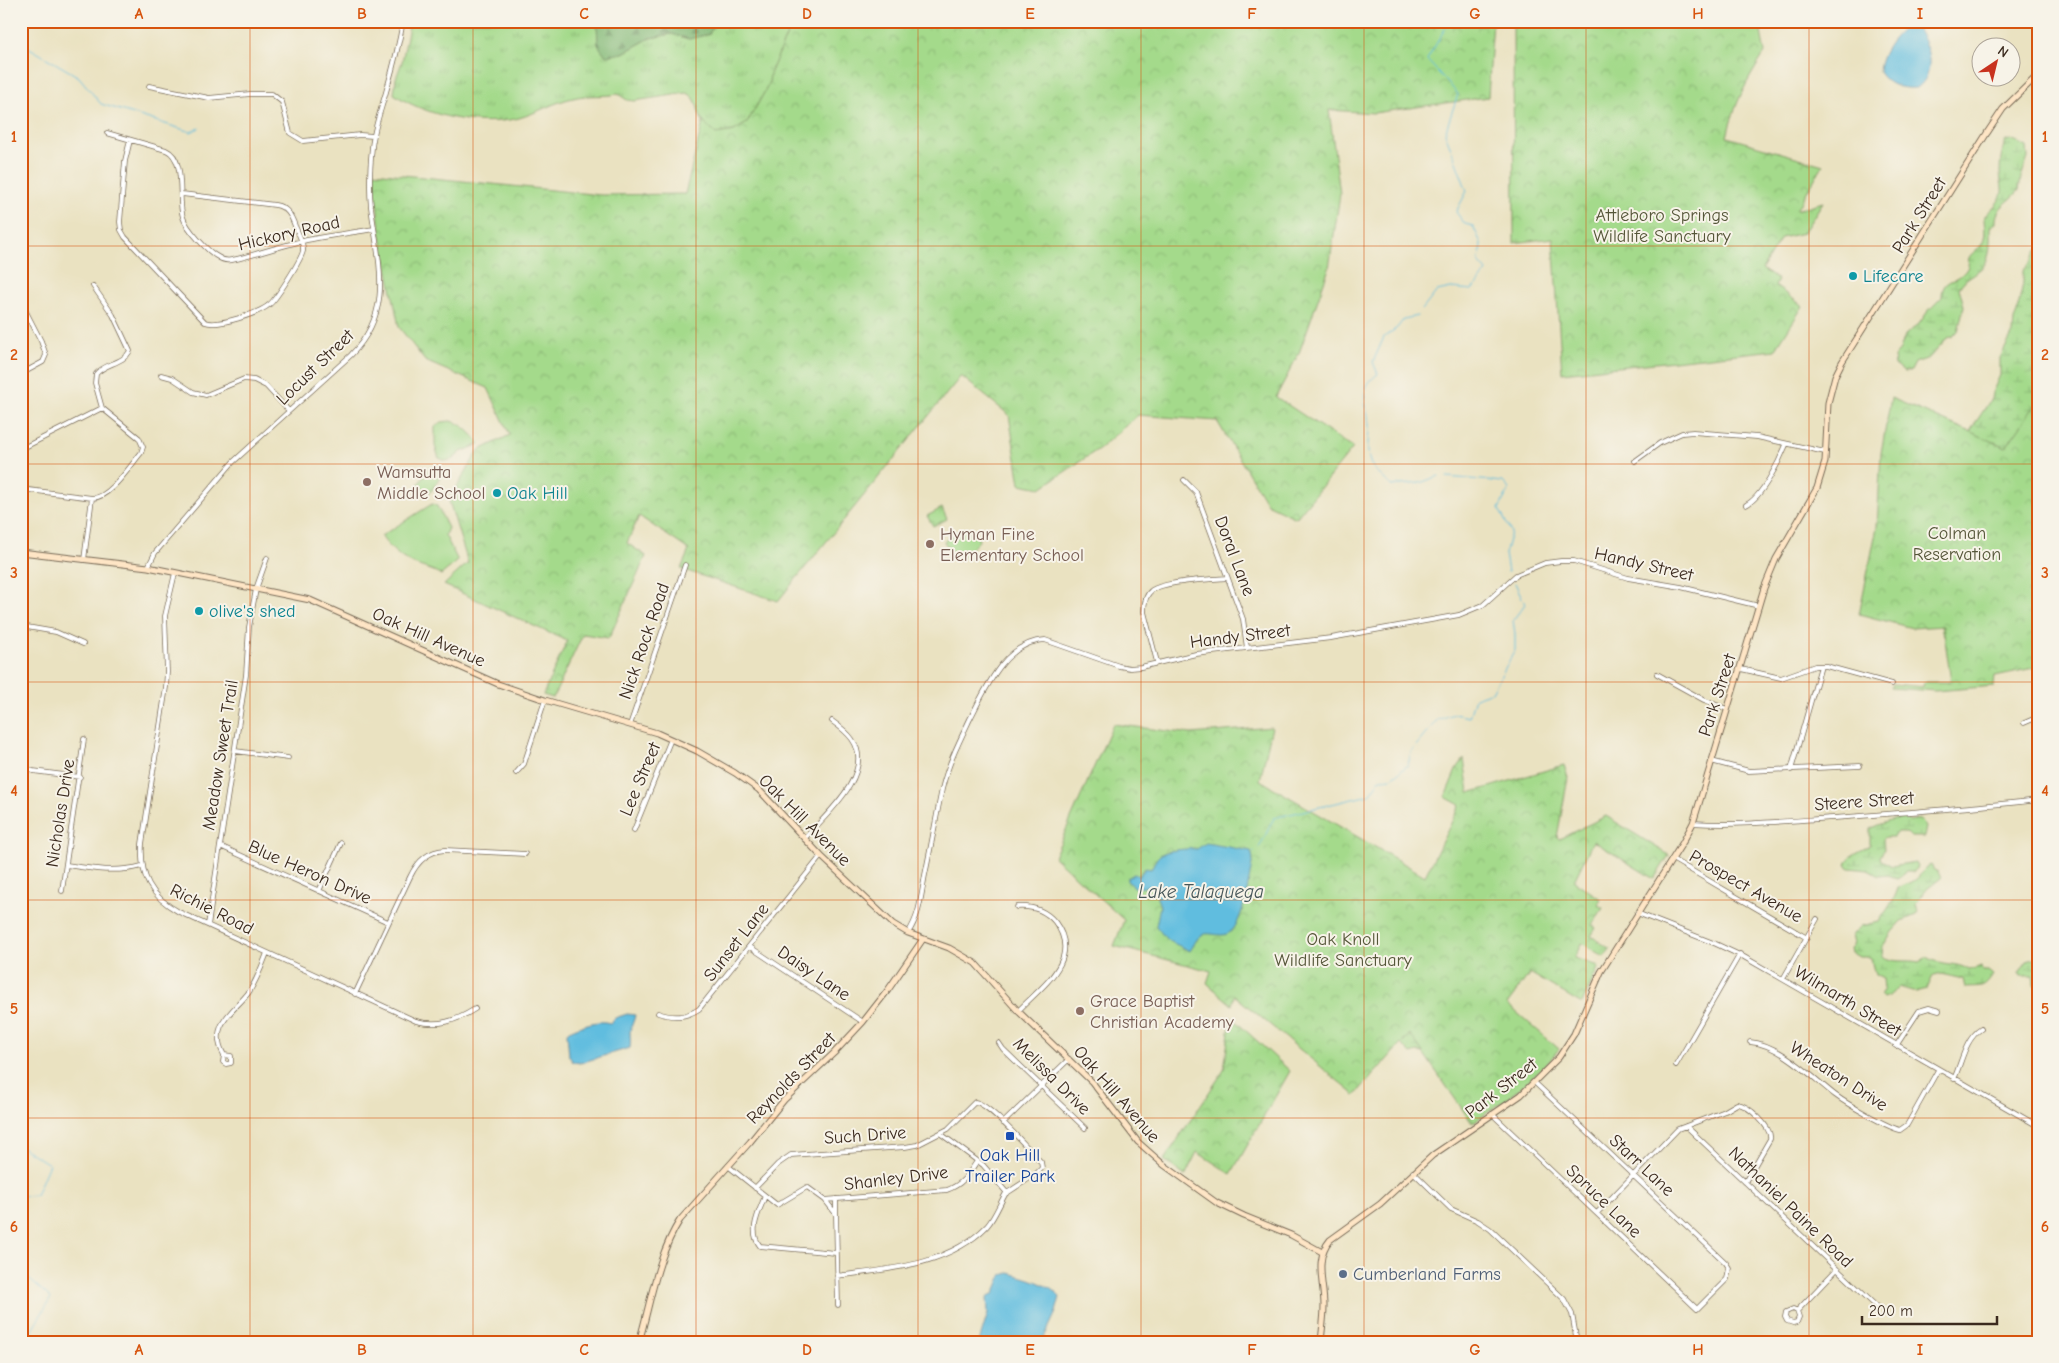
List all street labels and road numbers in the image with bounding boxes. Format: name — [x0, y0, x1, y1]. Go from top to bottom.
street label: Park Street — [1888, 173, 1951, 257]
street label: Hickory Road — [236, 212, 342, 255]
street label: Locust Street — [272, 325, 359, 410]
street label: Doral Lane — [1210, 513, 1259, 599]
street label: Handy Street — [1592, 543, 1696, 586]
street label: Nick Rock Road — [615, 580, 674, 702]
street label: Oak Hill Avenue — [369, 603, 489, 672]
street label: Handy Street — [1189, 620, 1292, 653]
street label: Park Street — [1694, 650, 1741, 739]
street label: Meadow Sweet Trail — [198, 678, 243, 832]
street label: Lee Street — [616, 739, 666, 819]
street label: Nicholas Drive — [42, 757, 79, 869]
street label: Oak Hill Avenue — [754, 770, 855, 871]
street label: Steere Street — [1814, 787, 1915, 815]
street label: Blue Heron Drive — [245, 836, 375, 909]
street label: Prospect Avenue — [1685, 846, 1806, 927]
street label: Richie Road — [166, 879, 257, 939]
street label: Sunset Lane — [699, 899, 773, 986]
street label: Daisy Lane — [773, 941, 854, 1005]
street label: Wilmarth Street — [1791, 961, 1906, 1042]
street label: Reynolds Street — [742, 1028, 841, 1128]
street label: Melissa Drive — [1008, 1033, 1095, 1120]
street label: Wheaton Drive — [1786, 1037, 1892, 1116]
street label: Oak Hill Avenue — [1069, 1042, 1164, 1147]
street label: Park Street — [1461, 1053, 1542, 1123]
street label: Such Drive — [823, 1122, 907, 1149]
street label: Starr Lane — [1605, 1130, 1678, 1201]
street label: Nathaniel Paine Road — [1724, 1143, 1857, 1272]
street label: Spruce Lane — [1562, 1160, 1646, 1242]
street label: Shanley Drive — [843, 1162, 949, 1195]

